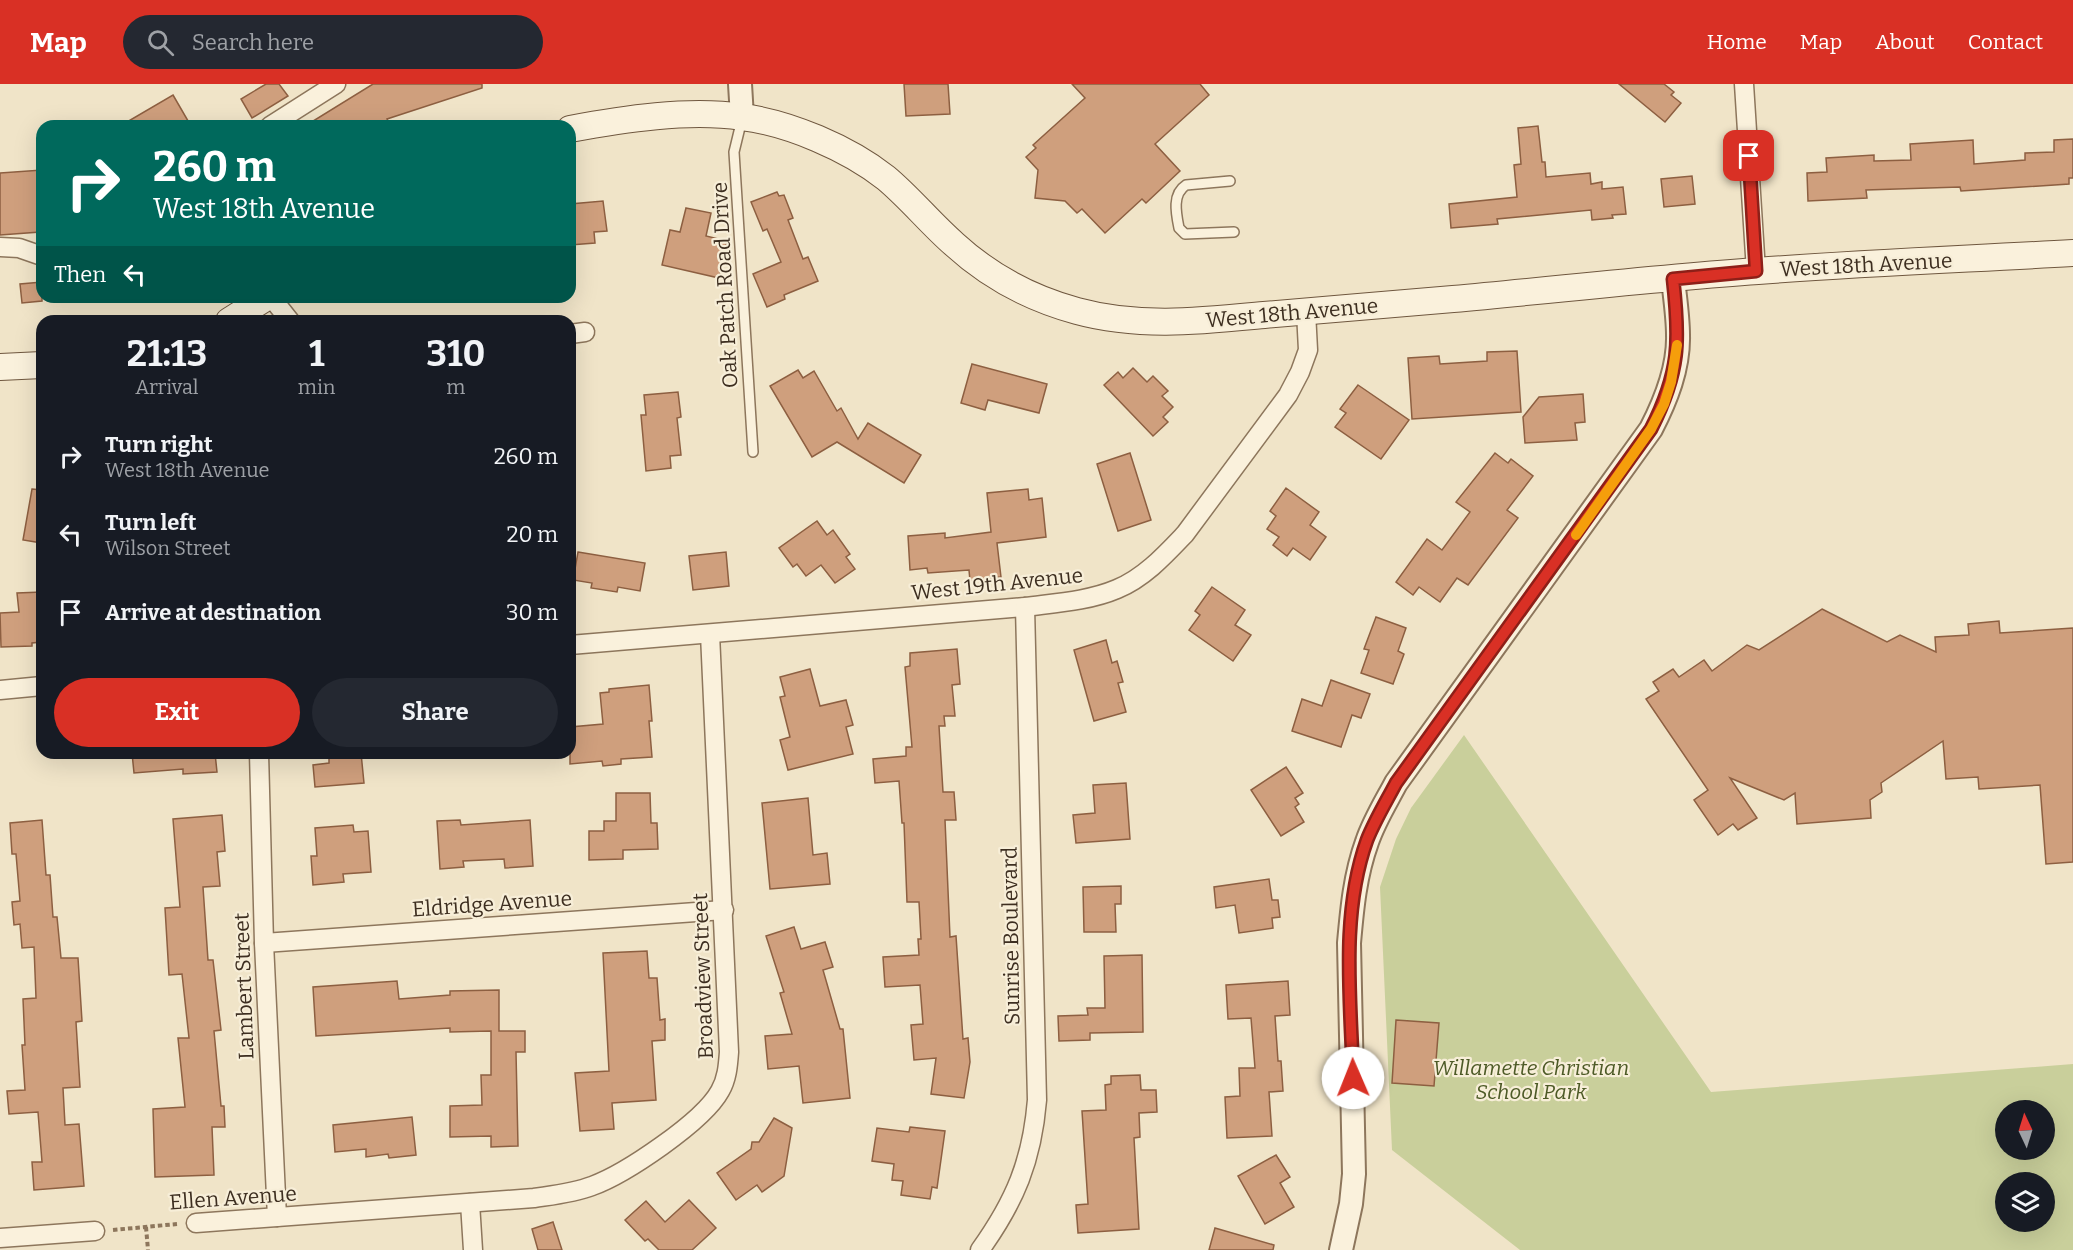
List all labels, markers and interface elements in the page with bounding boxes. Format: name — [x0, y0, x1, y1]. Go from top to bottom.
search box — [123, 15, 543, 69]
text: Map — [30, 26, 87, 59]
icon: search — [144, 26, 177, 59]
text: Search here — [192, 29, 314, 56]
text: Home — [1707, 29, 1767, 55]
text: Map — [1800, 29, 1842, 55]
text: About — [1875, 29, 1935, 55]
text: Contact — [1968, 29, 2043, 55]
pin — [1723, 130, 1774, 181]
icon: arrive — [1732, 139, 1765, 172]
text: 260 m — [153, 142, 276, 192]
icon: right — [54, 144, 132, 222]
street label: Oak Patch Road Drive — [707, 181, 743, 389]
text: West 18th Avenue — [153, 193, 375, 225]
street label: West 18th Avenue — [1779, 247, 1953, 283]
icon: left — [118, 258, 151, 291]
text: Then — [54, 261, 106, 288]
street label: West 18th Avenue — [1205, 293, 1379, 333]
text: 21:13 — [127, 332, 207, 376]
text: 1 — [309, 332, 324, 376]
text: 310 — [426, 332, 485, 376]
text: Arrival — [135, 375, 199, 399]
text: min — [298, 375, 336, 399]
text: m — [446, 375, 465, 399]
text: Turn right — [105, 431, 213, 458]
icon: right — [54, 440, 87, 473]
text: 260 m — [494, 443, 558, 470]
text: West 18th Avenue — [105, 458, 270, 482]
text: Turn left — [105, 509, 197, 536]
icon: left — [54, 518, 87, 551]
text: 20 m — [507, 521, 558, 548]
text: Wilson Street — [105, 536, 231, 560]
street label: West 19th Avenue — [910, 562, 1084, 606]
icon: arrive — [54, 596, 87, 629]
text: Arrive at destination — [105, 599, 321, 626]
text: 30 m — [506, 599, 558, 626]
button: Exit — [54, 678, 300, 747]
button: Share — [312, 678, 558, 747]
street label: Sunrise Boulevard — [996, 847, 1026, 1025]
street label: Eldridge Avenue — [411, 885, 573, 923]
street label: Broadview Street — [687, 892, 719, 1059]
street label: Lambert Street — [228, 912, 260, 1060]
position arrow — [1321, 1046, 1385, 1110]
park label: Willamette Christian School Park — [1433, 1055, 1629, 1105]
north arrow — [1995, 1100, 2055, 1160]
map controls — [1995, 1100, 2055, 1232]
button: layers — [1995, 1172, 2055, 1232]
street label: Ellen Avenue — [168, 1181, 298, 1215]

